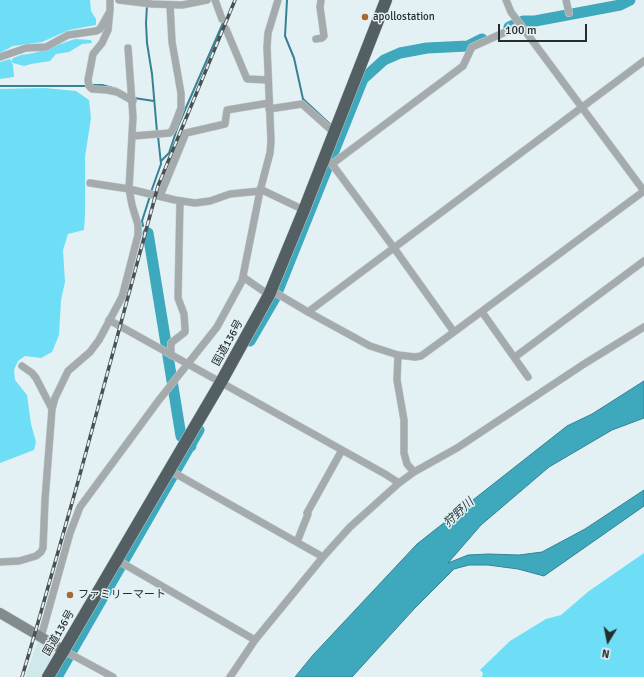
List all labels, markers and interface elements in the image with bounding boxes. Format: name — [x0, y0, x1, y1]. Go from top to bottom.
place label: apollostation — [373, 10, 435, 24]
marker: apollostation — [360, 12, 370, 22]
scale bar — [500, 16, 589, 42]
text: 100 m — [505, 23, 537, 38]
street label: 国道136号 — [210, 318, 246, 368]
water label: 狩野川 — [441, 495, 477, 531]
place label: ファミリーマート — [78, 588, 166, 602]
marker: ファミリーマート — [65, 590, 75, 600]
street label: 国道136号 — [41, 608, 77, 658]
north arrow — [588, 621, 628, 661]
text: N — [601, 646, 611, 660]

